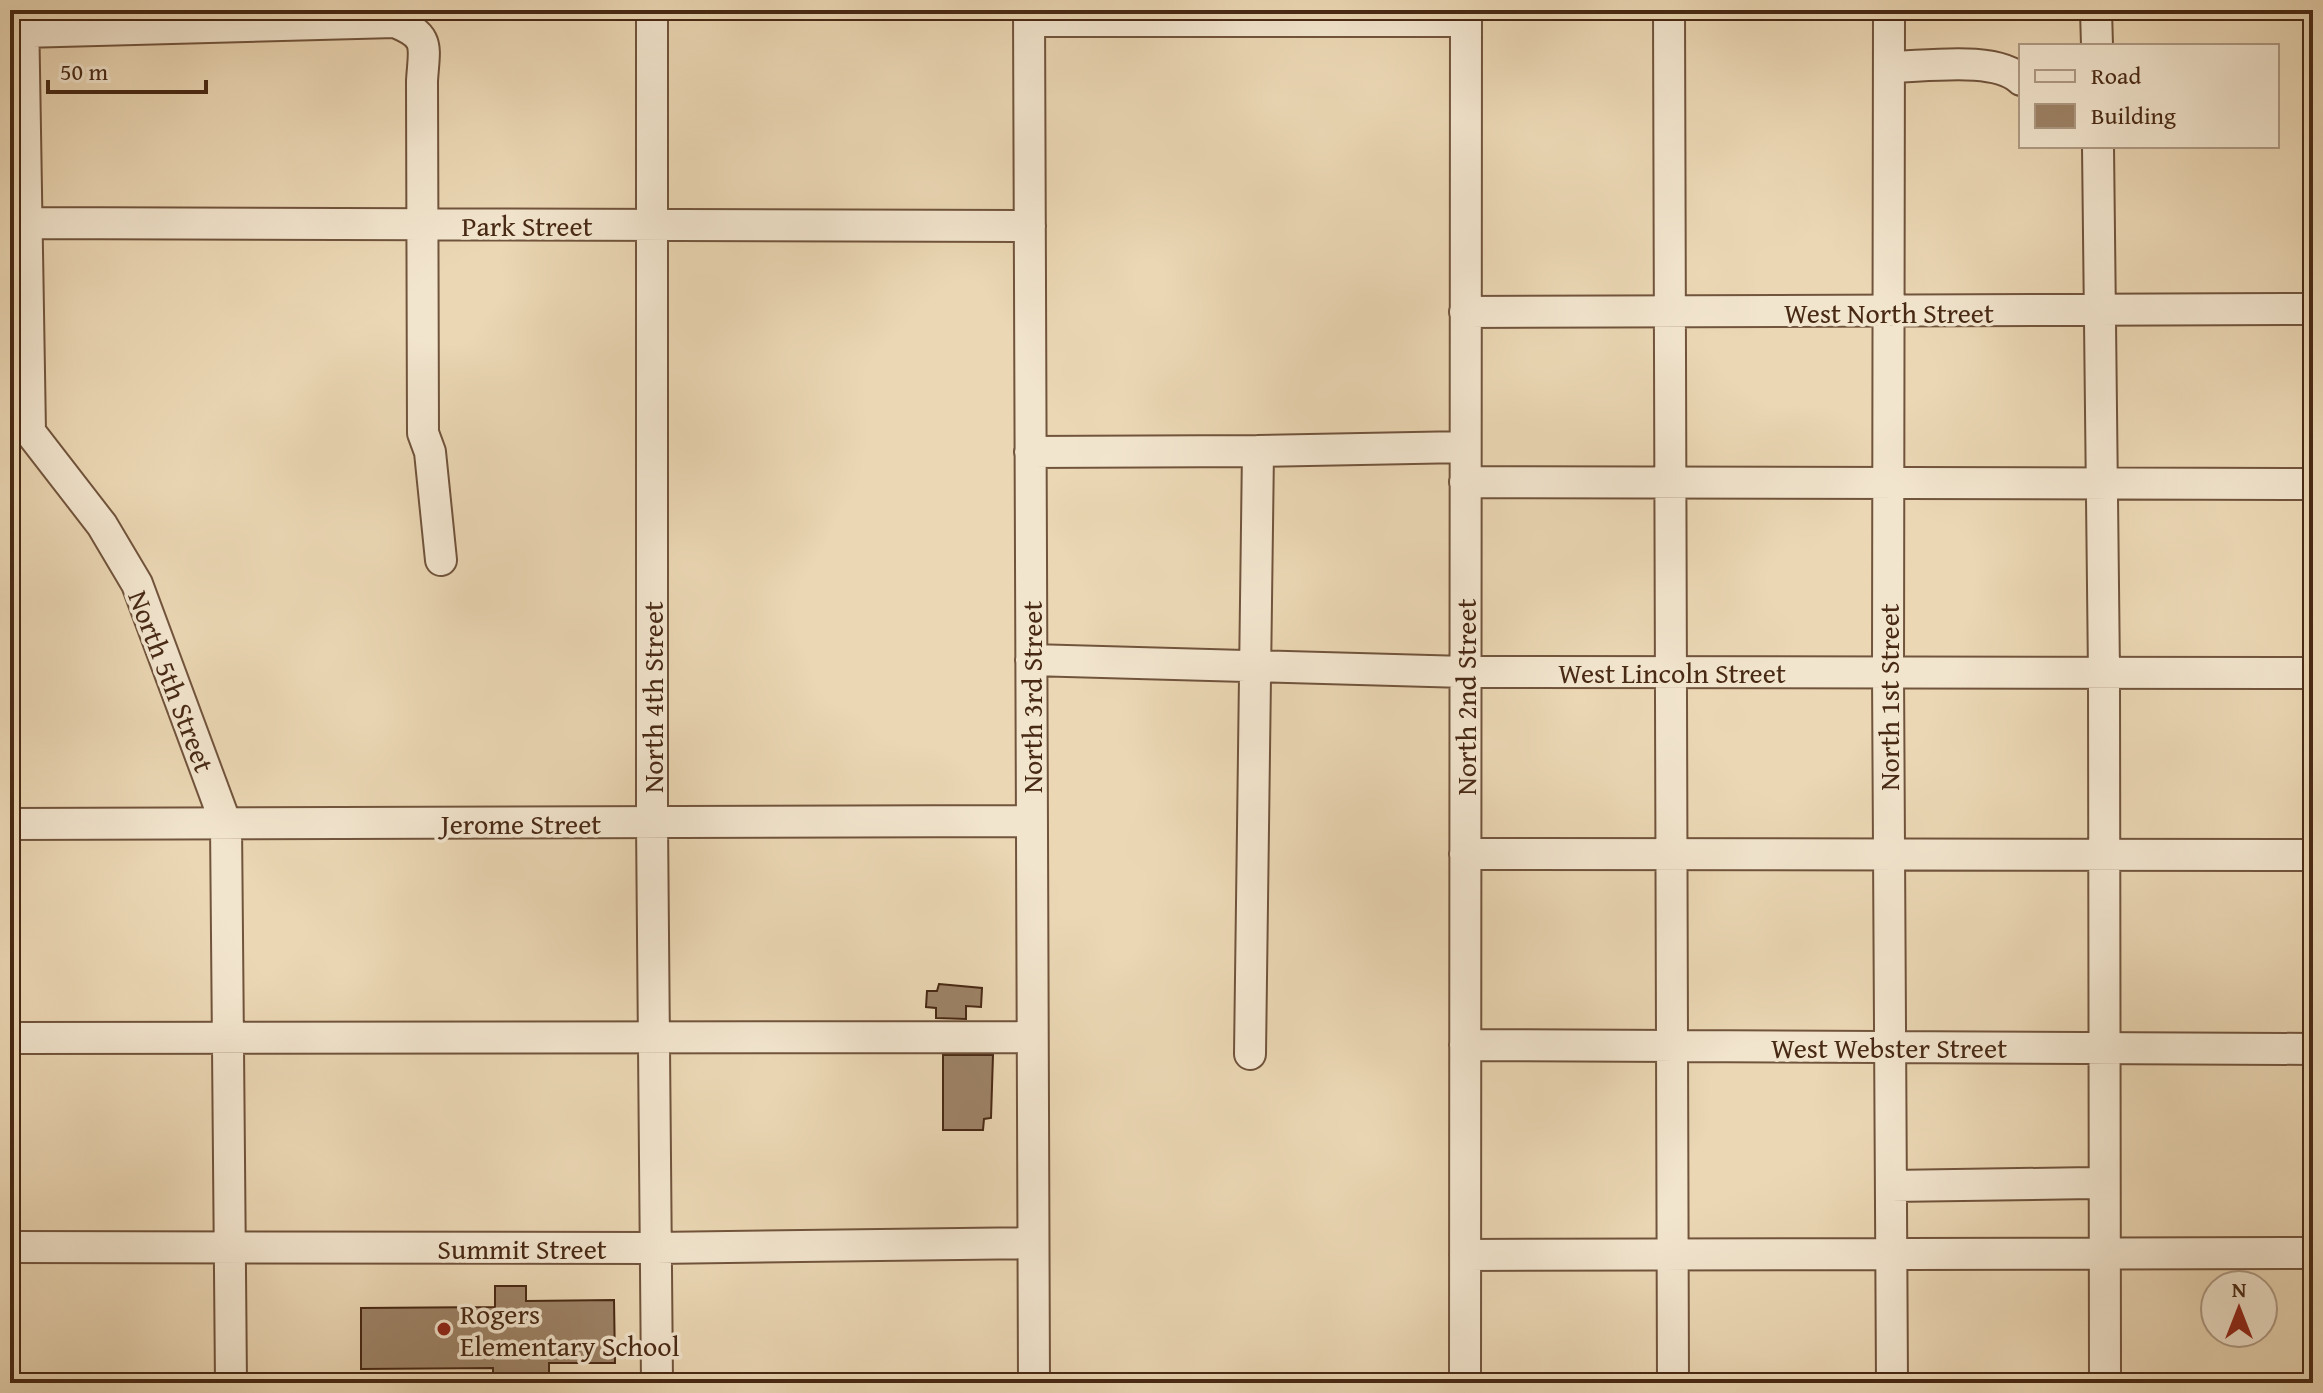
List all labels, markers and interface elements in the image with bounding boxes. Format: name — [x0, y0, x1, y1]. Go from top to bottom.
scale bar — [48, 44, 206, 94]
legend — [2019, 44, 2279, 148]
text: 50 m — [60, 54, 108, 89]
text: Road — [2091, 58, 2141, 93]
text: Building — [2091, 98, 2176, 133]
street label: Park Street — [461, 205, 593, 246]
street label: West North Street — [1784, 292, 1994, 333]
street label: North 5th Street — [118, 584, 226, 778]
street label: North 2nd Street — [1445, 598, 1486, 796]
street label: North 4th Street — [632, 601, 673, 793]
street label: North 3rd Street — [1011, 601, 1052, 793]
street label: North 1st Street — [1868, 603, 1909, 791]
street label: West Lincoln Street — [1558, 652, 1786, 693]
street label: Jerome Street — [438, 803, 601, 844]
street label: West Webster Street — [1771, 1027, 2007, 1068]
street label: Summit Street — [437, 1228, 607, 1269]
north arrow — [2199, 1269, 2279, 1349]
text: N — [2232, 1273, 2247, 1305]
place label: Rogers Elementary School — [460, 1293, 680, 1366]
marker: Rogers Elementary School — [435, 1320, 453, 1338]

